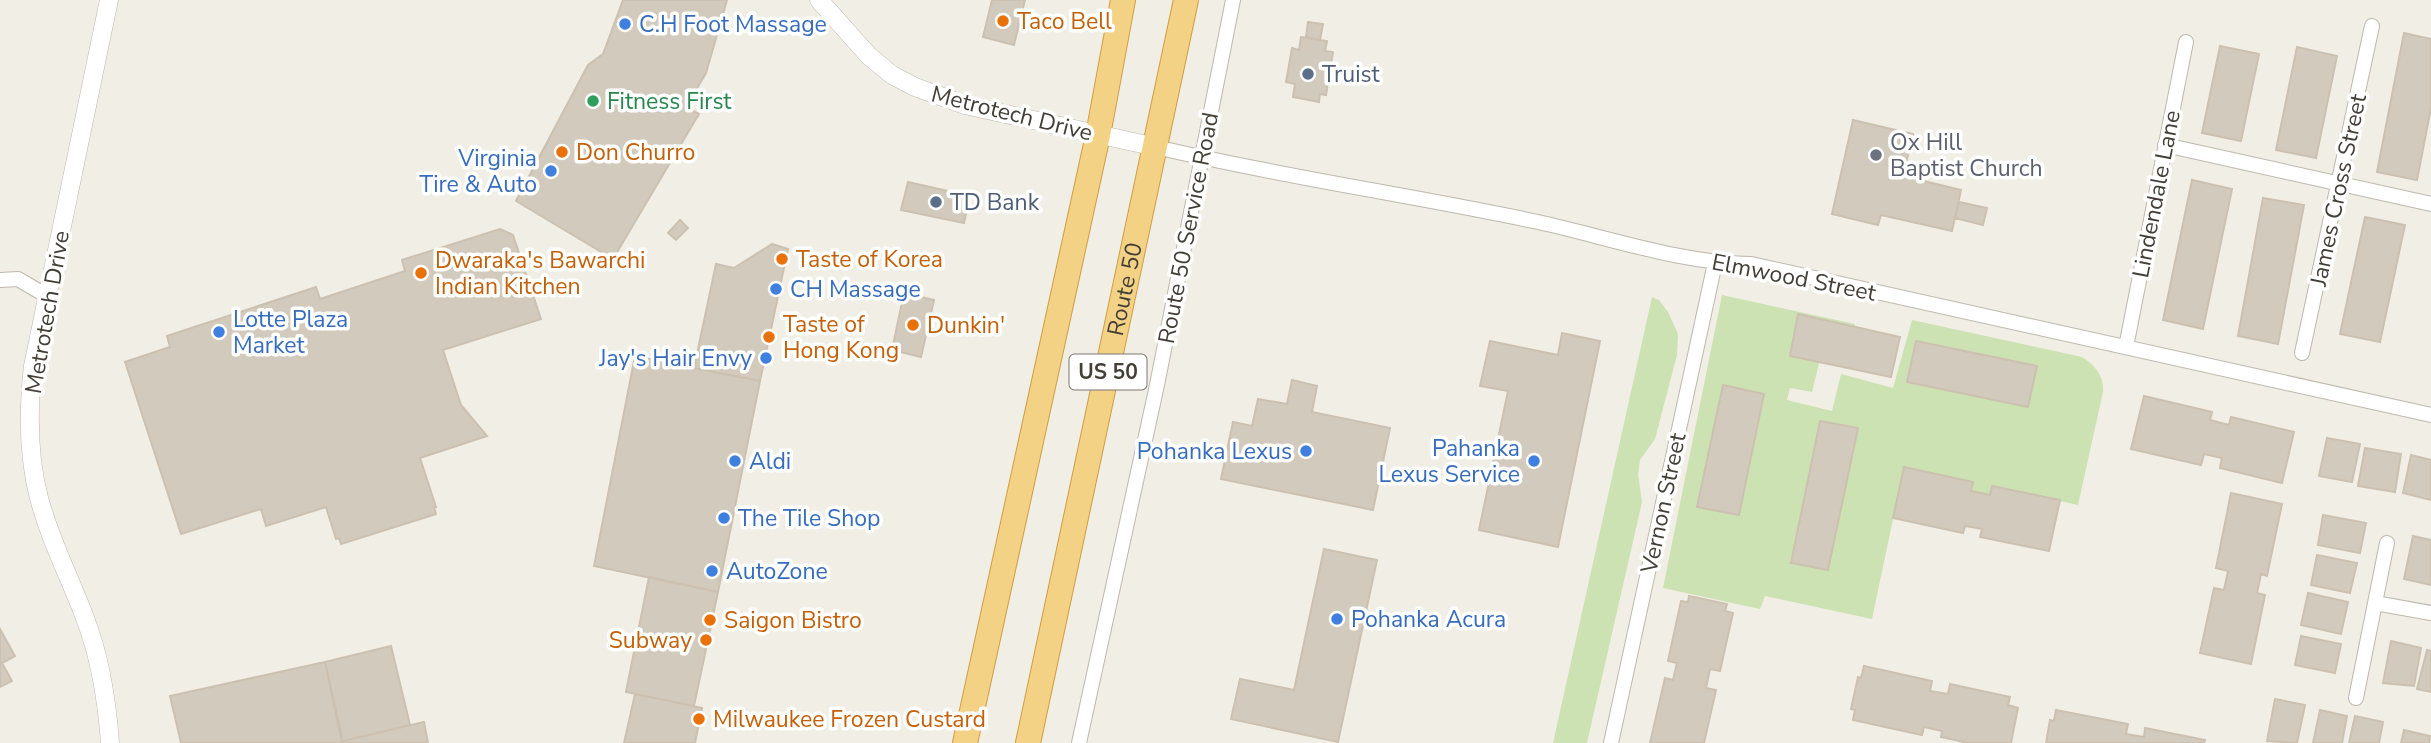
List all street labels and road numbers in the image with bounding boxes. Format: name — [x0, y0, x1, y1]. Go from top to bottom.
street label: Metrotech Drive — [928, 78, 1096, 148]
street label: James Cross Street — [2303, 90, 2374, 290]
street label: Lindendale Lane — [2125, 108, 2188, 281]
street label: Route 50 Service Road — [1151, 110, 1226, 346]
street label: Metrotech Drive — [18, 228, 77, 396]
street label: Route 50 — [1100, 240, 1150, 339]
street label: Elmwood Street — [1709, 246, 1880, 309]
road number: US 50 — [1070, 354, 1146, 390]
street label: Vernon Street — [1633, 429, 1694, 577]

